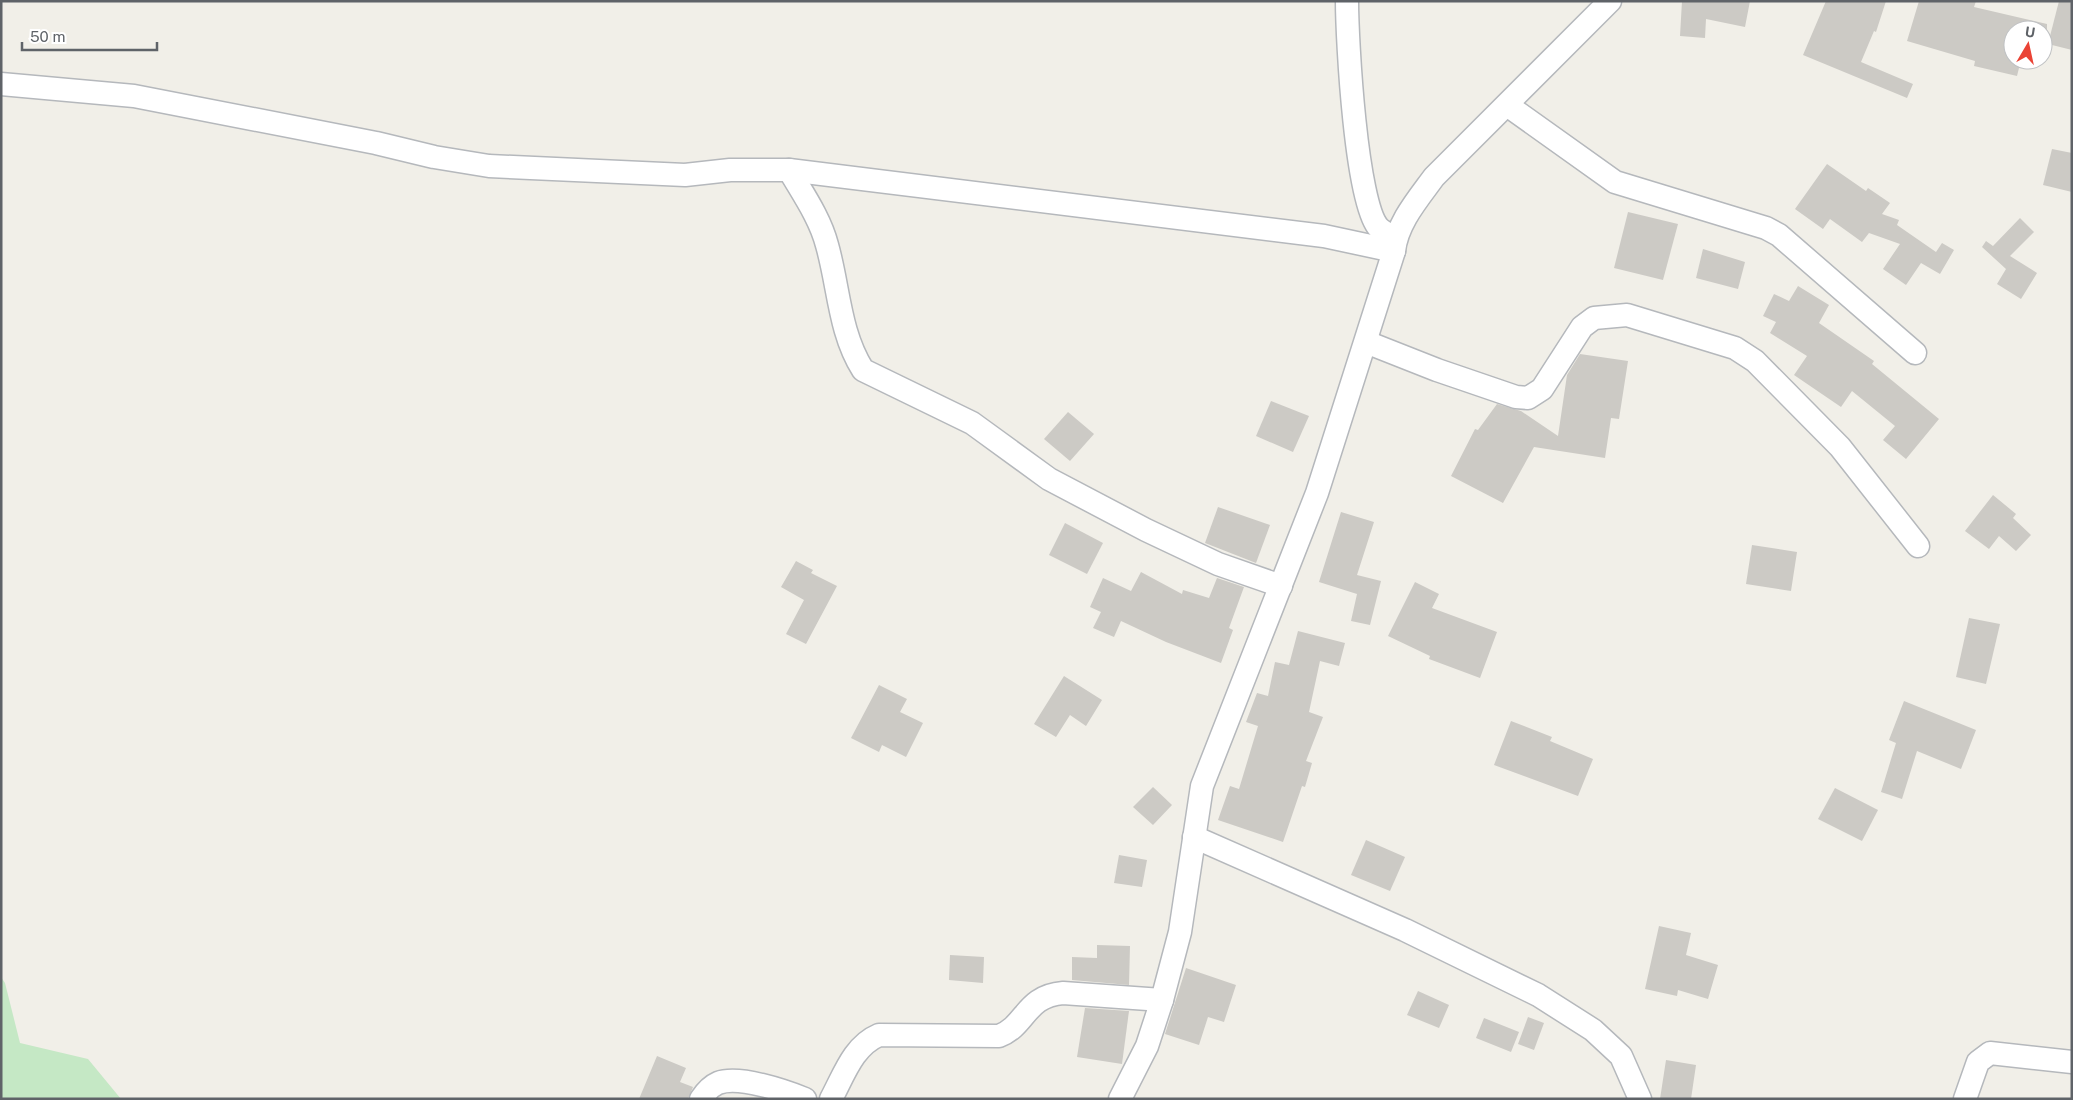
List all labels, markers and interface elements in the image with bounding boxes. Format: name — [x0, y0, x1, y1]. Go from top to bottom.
scale bar — [22, 20, 158, 52]
north arrow — [2003, 20, 2053, 70]
text: U — [2024, 23, 2036, 41]
text: 50 m — [30, 28, 65, 45]

